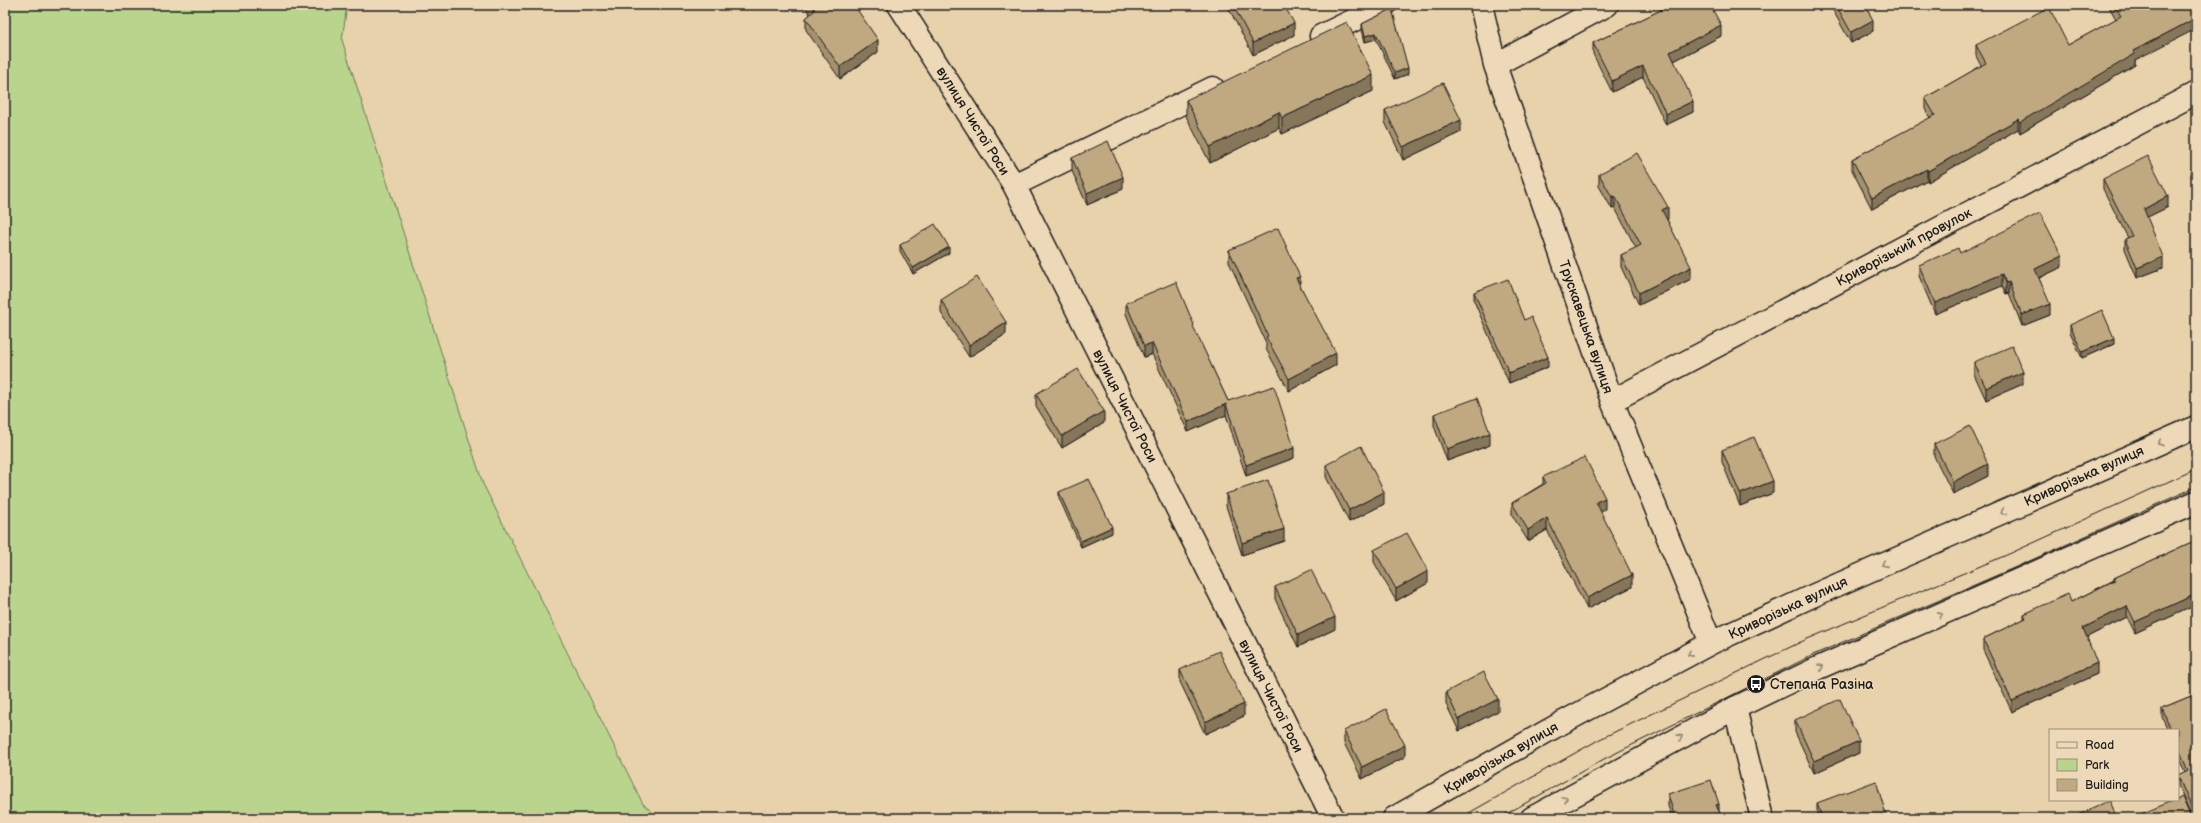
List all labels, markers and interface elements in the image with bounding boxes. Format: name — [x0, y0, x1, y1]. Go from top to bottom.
street label: вулиця Чистої Роси — [933, 64, 1013, 178]
street label: Криворізький провулок — [1833, 204, 1975, 290]
street label: Трускавецька вулиця — [1555, 258, 1617, 396]
street label: вулиця Чистої Роси — [1089, 347, 1161, 465]
one-way arrow — [2157, 438, 2165, 446]
street label: Криворізька вулиця — [2022, 442, 2147, 510]
one-way arrow — [1999, 507, 2007, 515]
one-way arrow — [1880, 559, 1888, 567]
street label: Криворізька вулиця — [1726, 573, 1850, 643]
one-way arrow — [1937, 611, 1944, 619]
street label: вулиця Чистої Роси — [1235, 637, 1307, 755]
one-way arrow — [1686, 649, 1694, 657]
one-way arrow — [1818, 663, 1825, 671]
bus stop icon: Степана Разіна — [1745, 673, 1767, 695]
place label: Степана Разіна — [1770, 676, 1874, 693]
street label: Криворізька вулиця — [1441, 718, 1561, 798]
legend — [2049, 729, 2179, 801]
one-way arrow — [1676, 734, 1683, 742]
text: Road — [2085, 738, 2114, 753]
text: Park — [2085, 758, 2109, 773]
text: Building — [2085, 778, 2129, 793]
one-way arrow — [1561, 796, 1569, 803]

